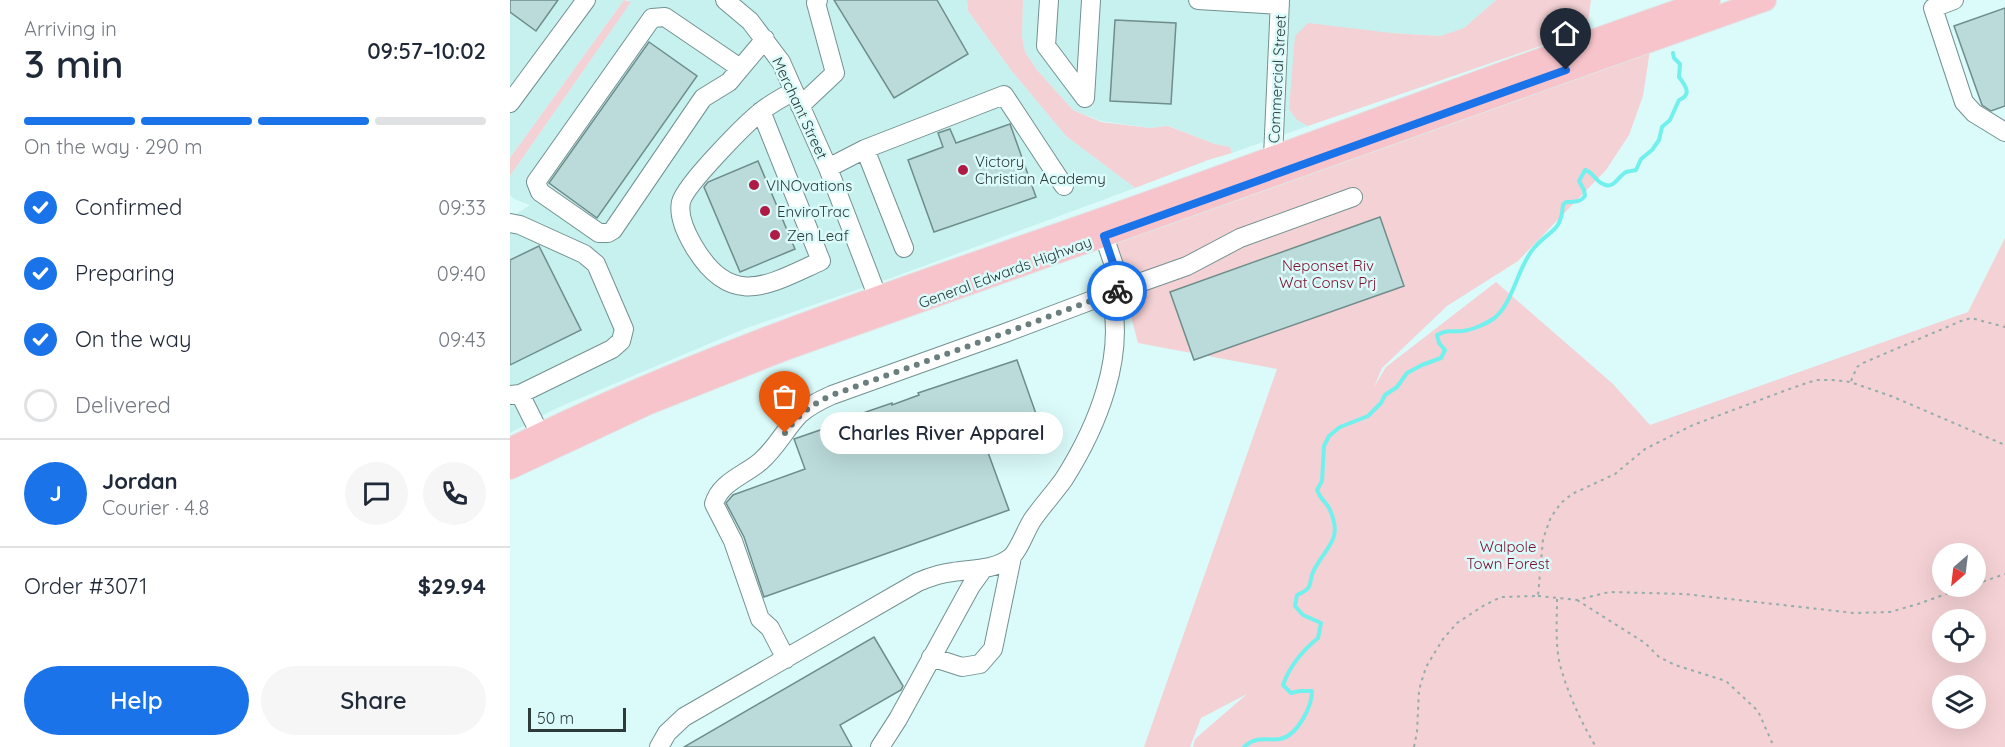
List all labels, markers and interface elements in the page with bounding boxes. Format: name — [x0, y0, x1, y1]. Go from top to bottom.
pin — [1540, 8, 1591, 70]
street label: Commercial Street — [1264, 14, 1290, 144]
text: Arriving in — [24, 16, 117, 41]
icon: home — [1549, 17, 1582, 50]
text: 09:57–10:02 — [367, 37, 486, 65]
text: 3 min — [24, 39, 123, 88]
street label: Merchant Street — [768, 54, 832, 162]
text: On the way · 290 m — [24, 134, 203, 159]
place label: Victory Christian Academy — [975, 152, 1106, 188]
marker: Victory Christian Academy — [956, 163, 970, 177]
place label: VINOvations — [766, 176, 852, 195]
marker: VINOvations — [747, 178, 761, 192]
icon: check — [24, 191, 57, 224]
text: Confirmed — [75, 193, 182, 221]
text: 09:33 — [438, 195, 486, 220]
place label: EnviroTrac — [777, 202, 850, 221]
marker: EnviroTrac — [758, 204, 772, 218]
place label: Zen Leaf — [787, 226, 849, 245]
marker: Zen Leaf — [768, 228, 782, 242]
street label: General Edwards Highway — [916, 232, 1094, 312]
park label: Neponset Riv Wat Consv Prj — [1279, 256, 1377, 292]
icon: check — [24, 257, 57, 290]
text: Preparing — [75, 259, 175, 287]
text: 09:40 — [437, 261, 486, 286]
courier — [1087, 261, 1147, 321]
icon: bike — [1101, 275, 1134, 308]
icon: check — [24, 323, 57, 356]
text: On the way — [75, 325, 191, 353]
text: 09:43 — [438, 327, 486, 352]
pin — [759, 371, 810, 433]
icon: bag — [768, 380, 801, 413]
text: Delivered — [75, 391, 171, 419]
callout: Charles River Apparel — [821, 412, 1064, 454]
text: Charles River Apparel — [838, 420, 1045, 445]
button: chat — [345, 462, 408, 525]
button: phone — [423, 462, 486, 525]
text: Jordan — [102, 467, 178, 495]
text: J — [49, 479, 62, 507]
text: Courier · 4.8 — [102, 495, 209, 520]
park label: Walpole Town Forest — [1466, 537, 1550, 573]
north arrow — [1932, 543, 1986, 597]
map controls — [1932, 543, 1986, 729]
text: Order #3071 — [24, 572, 147, 600]
text: $29.94 — [418, 572, 486, 600]
button: locate — [1932, 609, 1986, 663]
button: Help — [24, 666, 249, 735]
button: Share — [261, 666, 486, 735]
button: layers — [1932, 675, 1986, 729]
scale bar — [528, 705, 626, 732]
text: 50 m — [537, 708, 574, 728]

